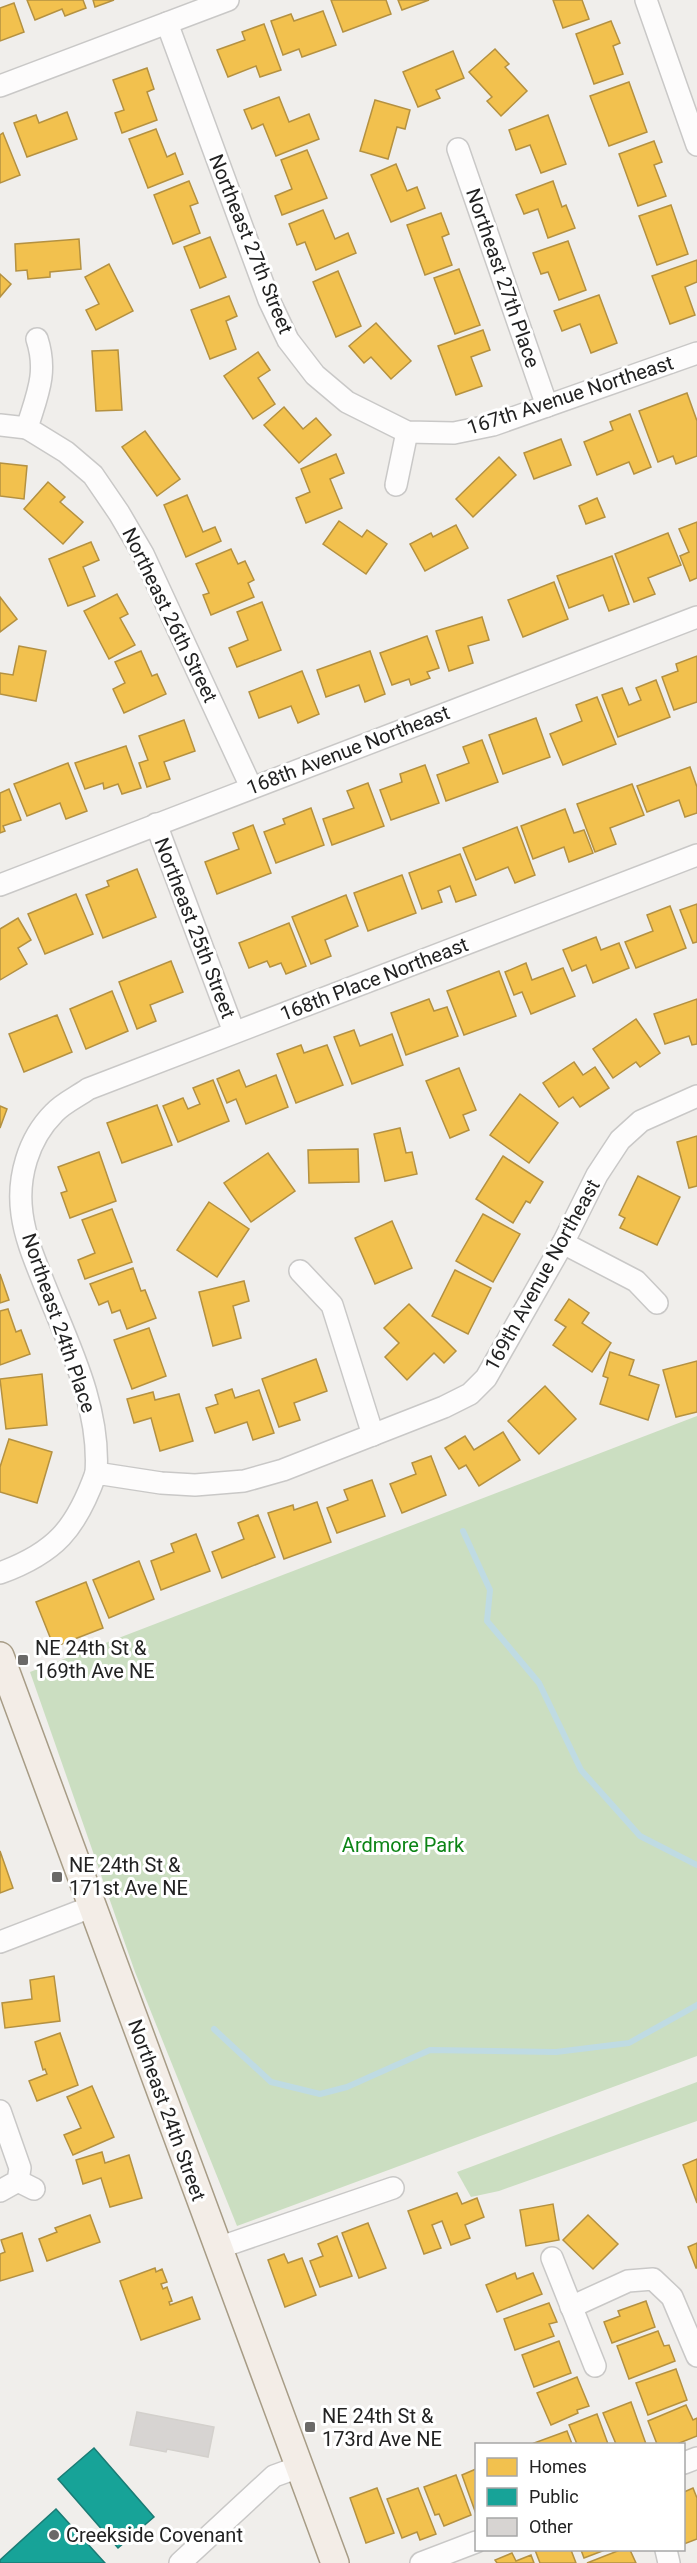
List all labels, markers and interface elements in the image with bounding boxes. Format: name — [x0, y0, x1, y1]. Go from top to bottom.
street label: Northeast 27th Street — [204, 151, 298, 337]
street label: Northeast 27th Place — [461, 185, 545, 371]
street label: 167th Avenue Northeast — [464, 350, 676, 440]
street label: Northeast 26th Street — [117, 524, 223, 706]
street label: 168th Avenue Northeast — [243, 700, 453, 800]
street label: Northeast 25th Street — [149, 834, 241, 1022]
street label: 168th Place Northeast — [277, 932, 471, 1026]
street label: 169th Avenue Northeast — [479, 1175, 605, 1375]
street label: Northeast 24th Place — [17, 1230, 101, 1416]
place label: NE 24th St & 169th Ave NE — [35, 1636, 155, 1683]
marker: NE 24th St & 169th Ave NE — [16, 1653, 30, 1667]
park label: Ardmore Park — [342, 1833, 465, 1857]
place label: NE 24th St & 171st Ave NE — [69, 1853, 188, 1900]
marker: NE 24th St & 171st Ave NE — [50, 1870, 64, 1884]
street label: Northeast 24th Street — [123, 2016, 211, 2204]
place label: NE 24th St & 173rd Ave NE — [322, 2404, 442, 2451]
marker: NE 24th St & 173rd Ave NE — [303, 2420, 317, 2434]
legend — [475, 2443, 685, 2551]
text: Homes — [529, 2456, 587, 2477]
text: Public — [529, 2486, 579, 2507]
text: Other — [529, 2516, 573, 2537]
place label: Creekside Covenant — [66, 2523, 243, 2547]
marker: Creekside Covenant — [47, 2528, 61, 2542]

